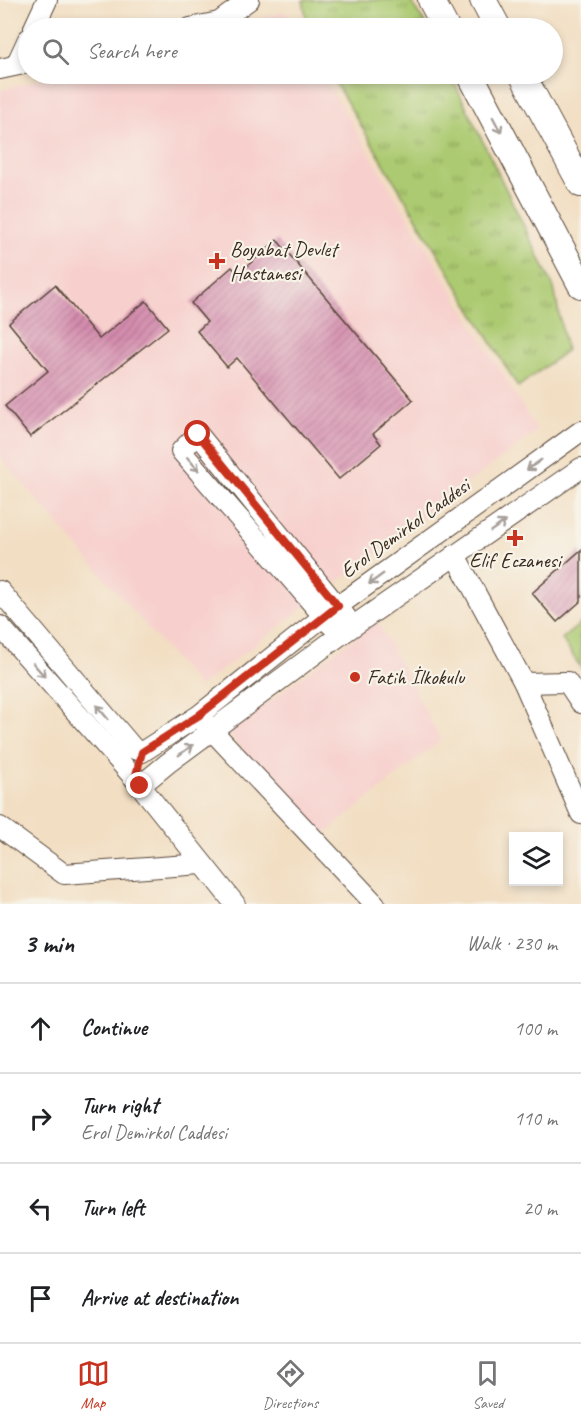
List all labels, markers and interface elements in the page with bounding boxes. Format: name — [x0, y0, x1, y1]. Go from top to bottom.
search box — [18, 18, 563, 84]
icon: search — [39, 35, 72, 68]
text: Search here — [87, 37, 177, 65]
one-way arrow — [492, 116, 503, 134]
place label: Boyabat Devlet Hastanesi — [230, 236, 340, 286]
marker: Boyabat Devlet Hastanesi — [208, 252, 226, 270]
route start — [184, 420, 210, 446]
one-way arrow — [186, 456, 200, 471]
one-way arrow — [526, 459, 542, 471]
street label: Erol Demirkol Caddesi — [335, 471, 477, 584]
one-way arrow — [489, 520, 506, 532]
marker: Elif Eczanesi — [508, 531, 522, 545]
place label: Elif Eczanesi — [469, 547, 564, 573]
one-way arrow — [368, 573, 384, 586]
one-way arrow — [32, 662, 46, 677]
place label: Fatih İlkokulu — [367, 664, 466, 690]
marker: Fatih İlkokulu — [348, 670, 362, 684]
one-way arrow — [95, 704, 108, 720]
one-way arrow — [178, 743, 194, 756]
route end — [126, 772, 152, 798]
map controls — [509, 832, 563, 886]
button: layers — [509, 832, 563, 886]
text: 3 min — [24, 927, 74, 960]
text: Walk · 230 m — [467, 931, 557, 956]
icon: ahead — [24, 1012, 57, 1045]
text: Continue — [81, 1014, 147, 1042]
text: 100 m — [514, 1016, 557, 1041]
text: Turn right — [81, 1092, 158, 1120]
icon: right — [24, 1102, 57, 1135]
text: 110 m — [514, 1106, 557, 1131]
text: Erol Demirkol Caddesi — [81, 1120, 227, 1145]
icon: left — [24, 1192, 57, 1225]
text: Turn left — [81, 1194, 145, 1222]
text: 20 m — [523, 1196, 557, 1221]
icon: arrive — [24, 1282, 57, 1315]
text: Arrive at destination — [81, 1284, 238, 1312]
tab: Map — [77, 1357, 110, 1413]
tab: Directions — [263, 1357, 318, 1413]
tab: Saved — [471, 1357, 504, 1413]

